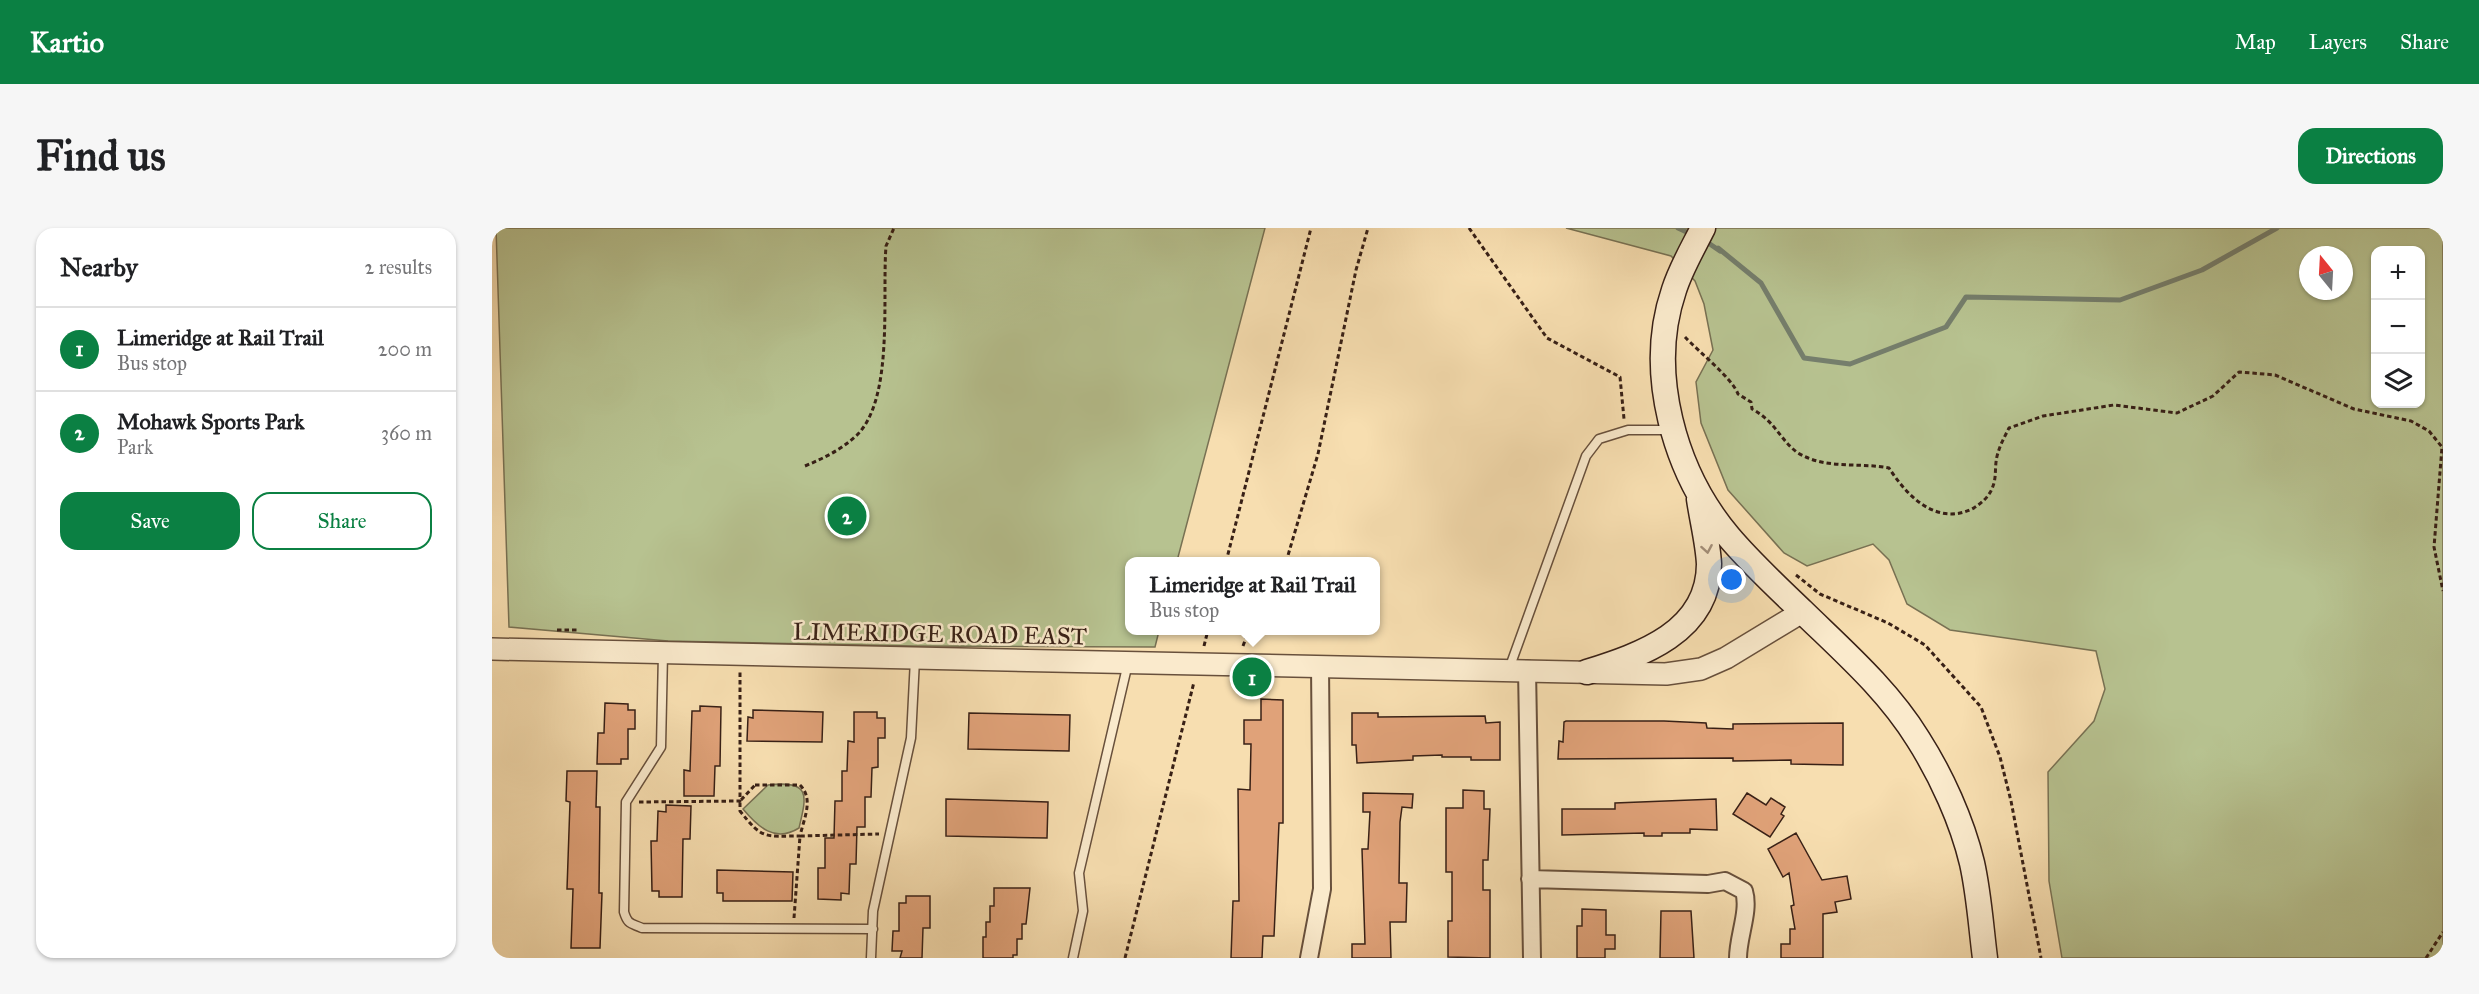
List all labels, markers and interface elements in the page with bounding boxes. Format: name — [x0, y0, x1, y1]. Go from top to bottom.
text: Kartio — [30, 25, 104, 60]
text: Map — [2235, 29, 2276, 55]
text: Layers — [2309, 29, 2367, 55]
text: Share — [2400, 29, 2449, 55]
button: Directions — [2298, 128, 2443, 184]
text: Find us — [36, 130, 166, 182]
north arrow — [2299, 246, 2353, 300]
map controls — [2371, 246, 2425, 408]
button: + — [2371, 246, 2425, 300]
text: Nearby — [60, 251, 138, 283]
text: 2 results — [364, 255, 432, 279]
button: − — [2371, 300, 2425, 354]
text: Limeridge at Rail Trail — [117, 324, 324, 351]
text: 1 — [76, 337, 83, 361]
text: 200 m — [378, 337, 432, 361]
text: Bus stop — [117, 351, 187, 375]
button: layers — [2371, 354, 2425, 408]
text: Mohawk Sports Park — [117, 408, 305, 435]
text: 2 — [75, 421, 84, 445]
text: 360 m — [381, 421, 432, 445]
text: Park — [117, 435, 153, 459]
button: Save — [60, 492, 240, 550]
button: Share — [252, 492, 432, 550]
pin: 2 — [828, 494, 866, 538]
one-way arrow — [1700, 544, 1712, 554]
popup — [1125, 557, 1380, 635]
your location — [1717, 565, 1746, 594]
text: Limeridge at Rail Trail — [1149, 571, 1356, 598]
text: Bus stop — [1149, 598, 1219, 622]
street label: LIMERIDGE ROAD EAST — [793, 616, 1087, 652]
pin: 1 — [1232, 654, 1272, 700]

